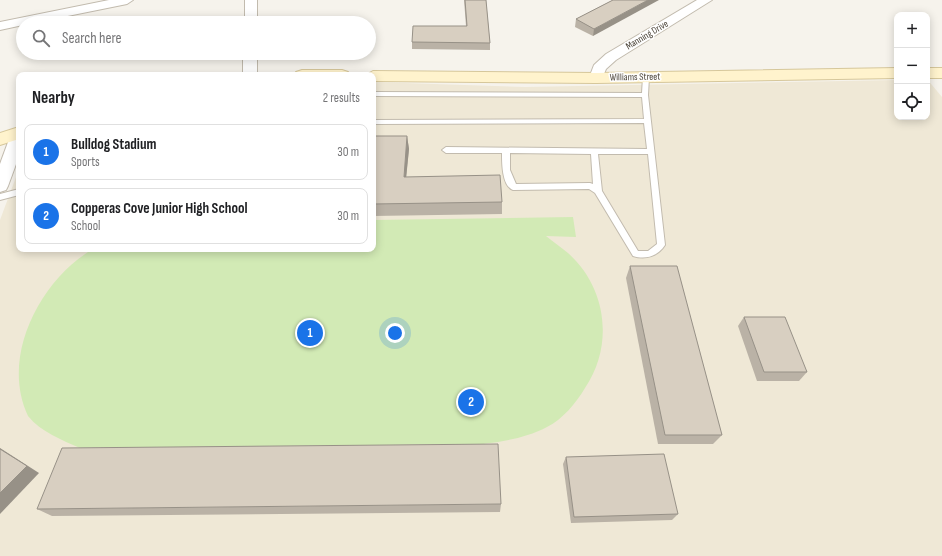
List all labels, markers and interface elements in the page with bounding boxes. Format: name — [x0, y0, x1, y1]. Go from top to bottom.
map controls — [894, 12, 930, 120]
button: + — [894, 12, 930, 48]
search box — [16, 16, 376, 60]
street label: Manning Drive — [624, 18, 670, 52]
icon: search — [30, 27, 52, 49]
text: Search here — [62, 29, 122, 48]
button: − — [894, 48, 930, 84]
street label: Williams Street — [610, 71, 660, 83]
button: locate — [894, 84, 930, 120]
text: Nearby — [32, 88, 75, 108]
text: 2 results — [323, 90, 360, 106]
text: Bulldog Stadium — [71, 135, 156, 154]
text: 1 — [43, 144, 49, 160]
text: 30 m — [337, 144, 359, 160]
text: Sports — [71, 154, 100, 170]
text: Copperas Cove Junior High School — [71, 199, 248, 218]
text: 2 — [43, 208, 49, 224]
text: 30 m — [337, 208, 359, 224]
text: School — [71, 218, 101, 234]
pin: 1 — [297, 318, 323, 348]
your location — [385, 323, 405, 343]
pin: 2 — [458, 387, 484, 417]

